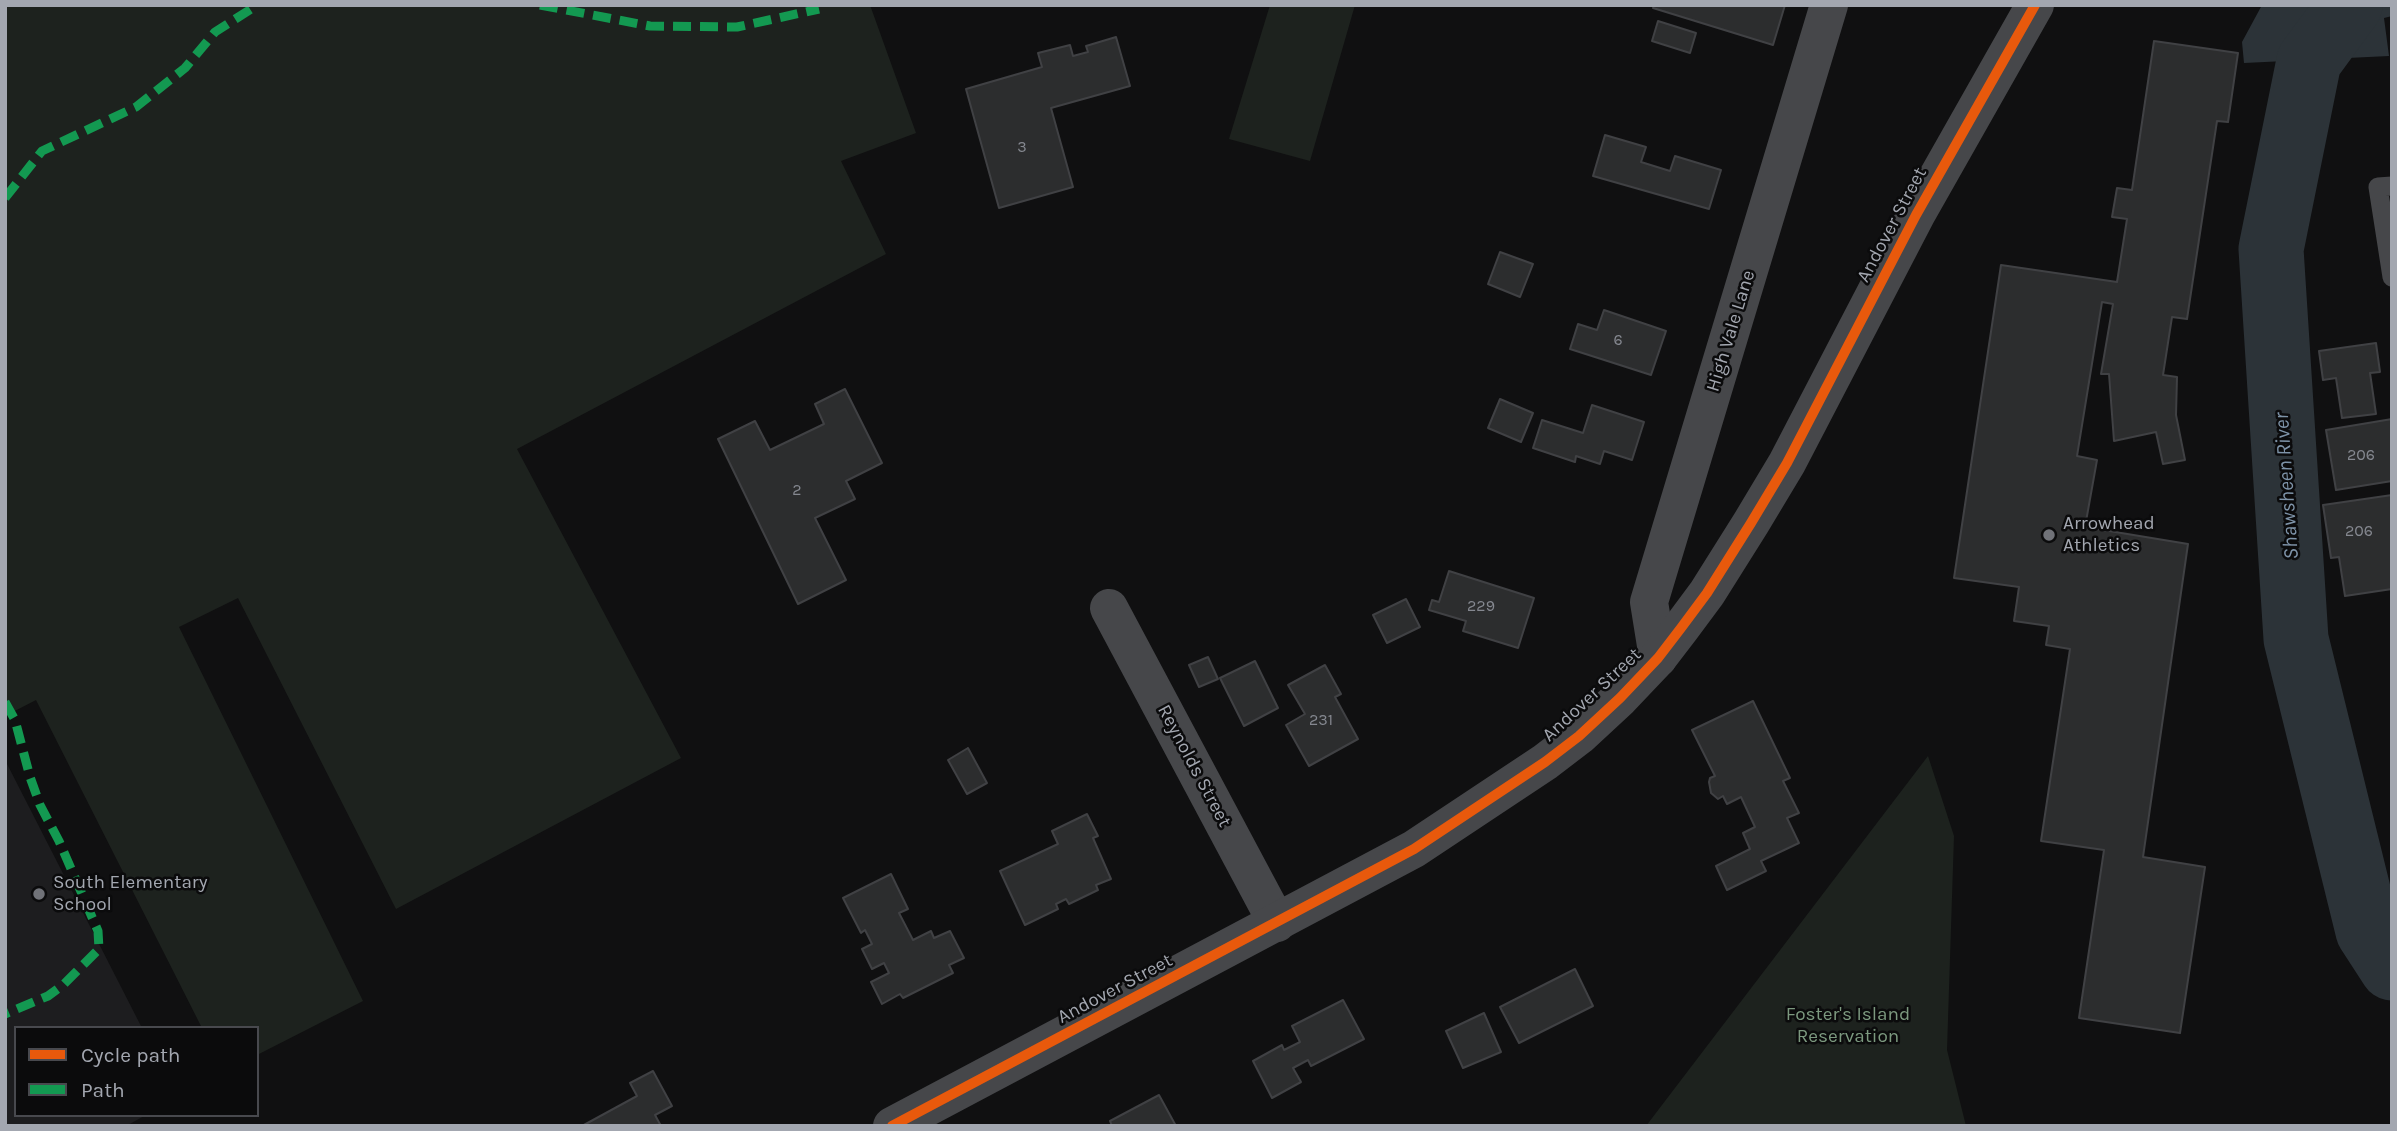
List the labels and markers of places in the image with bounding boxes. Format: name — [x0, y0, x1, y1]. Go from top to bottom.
place label: Arrowhead Athletics — [2063, 513, 2155, 557]
marker: Arrowhead Athletics — [2041, 527, 2057, 543]
place label: South Elementary School — [53, 872, 208, 916]
marker: South Elementary School — [31, 886, 47, 902]

